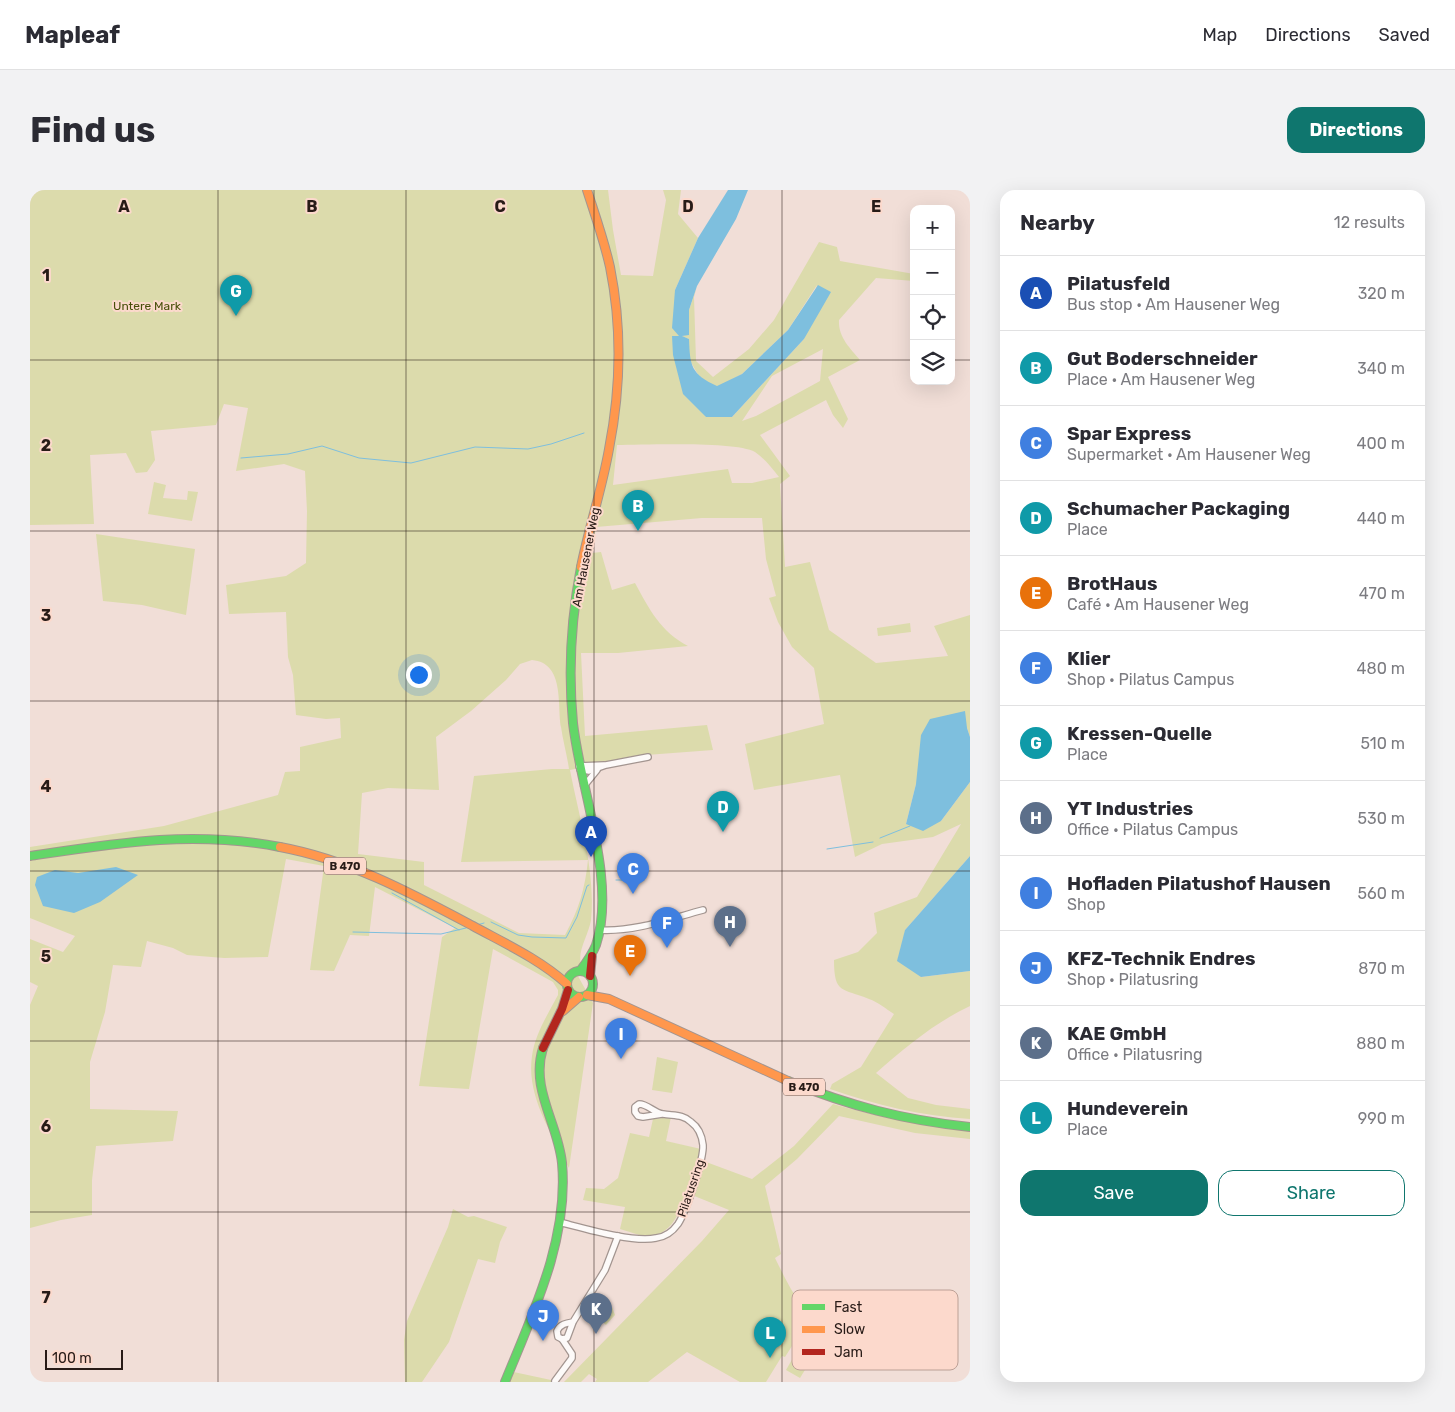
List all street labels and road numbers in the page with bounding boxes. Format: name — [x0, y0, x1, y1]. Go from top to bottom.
street label: Am Hausener Weg — [569, 506, 603, 608]
road number: B 470 — [324, 858, 366, 874]
road number: B 470 — [783, 1079, 825, 1096]
street label: Pilatusring — [675, 1157, 707, 1219]

